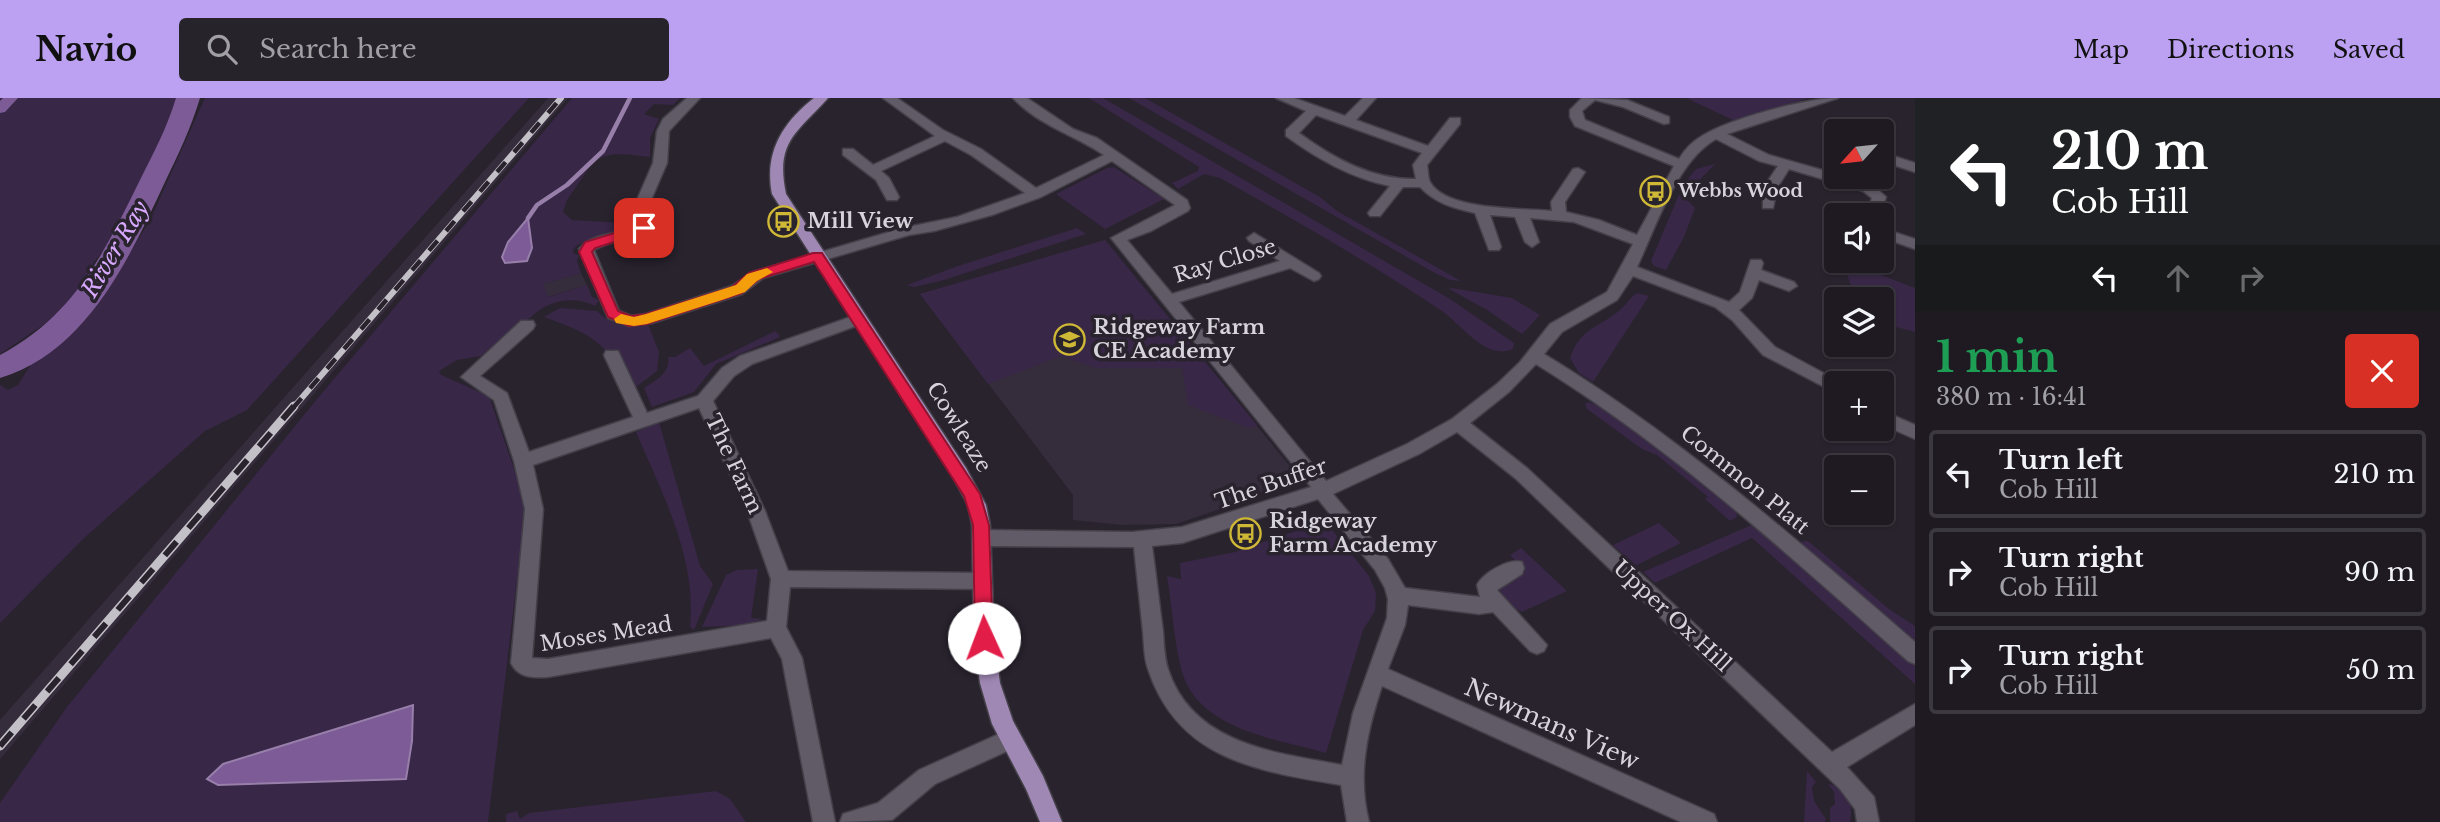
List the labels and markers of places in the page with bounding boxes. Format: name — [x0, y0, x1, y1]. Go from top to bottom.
bus stop icon: Webbs Wood — [1638, 174, 1672, 208]
place label: Webbs Wood — [1677, 180, 1803, 202]
pin — [614, 198, 674, 258]
bus stop icon: Mill View — [767, 204, 801, 238]
place label: Mill View — [807, 208, 913, 234]
place label: Ridgeway Farm CE Academy — [1093, 314, 1265, 364]
school or university icon: Ridgeway Farm CE Academy — [1053, 322, 1087, 356]
place label: Ridgeway Farm Academy — [1269, 508, 1437, 558]
bus stop icon: Ridgeway Farm Academy — [1229, 516, 1263, 550]

